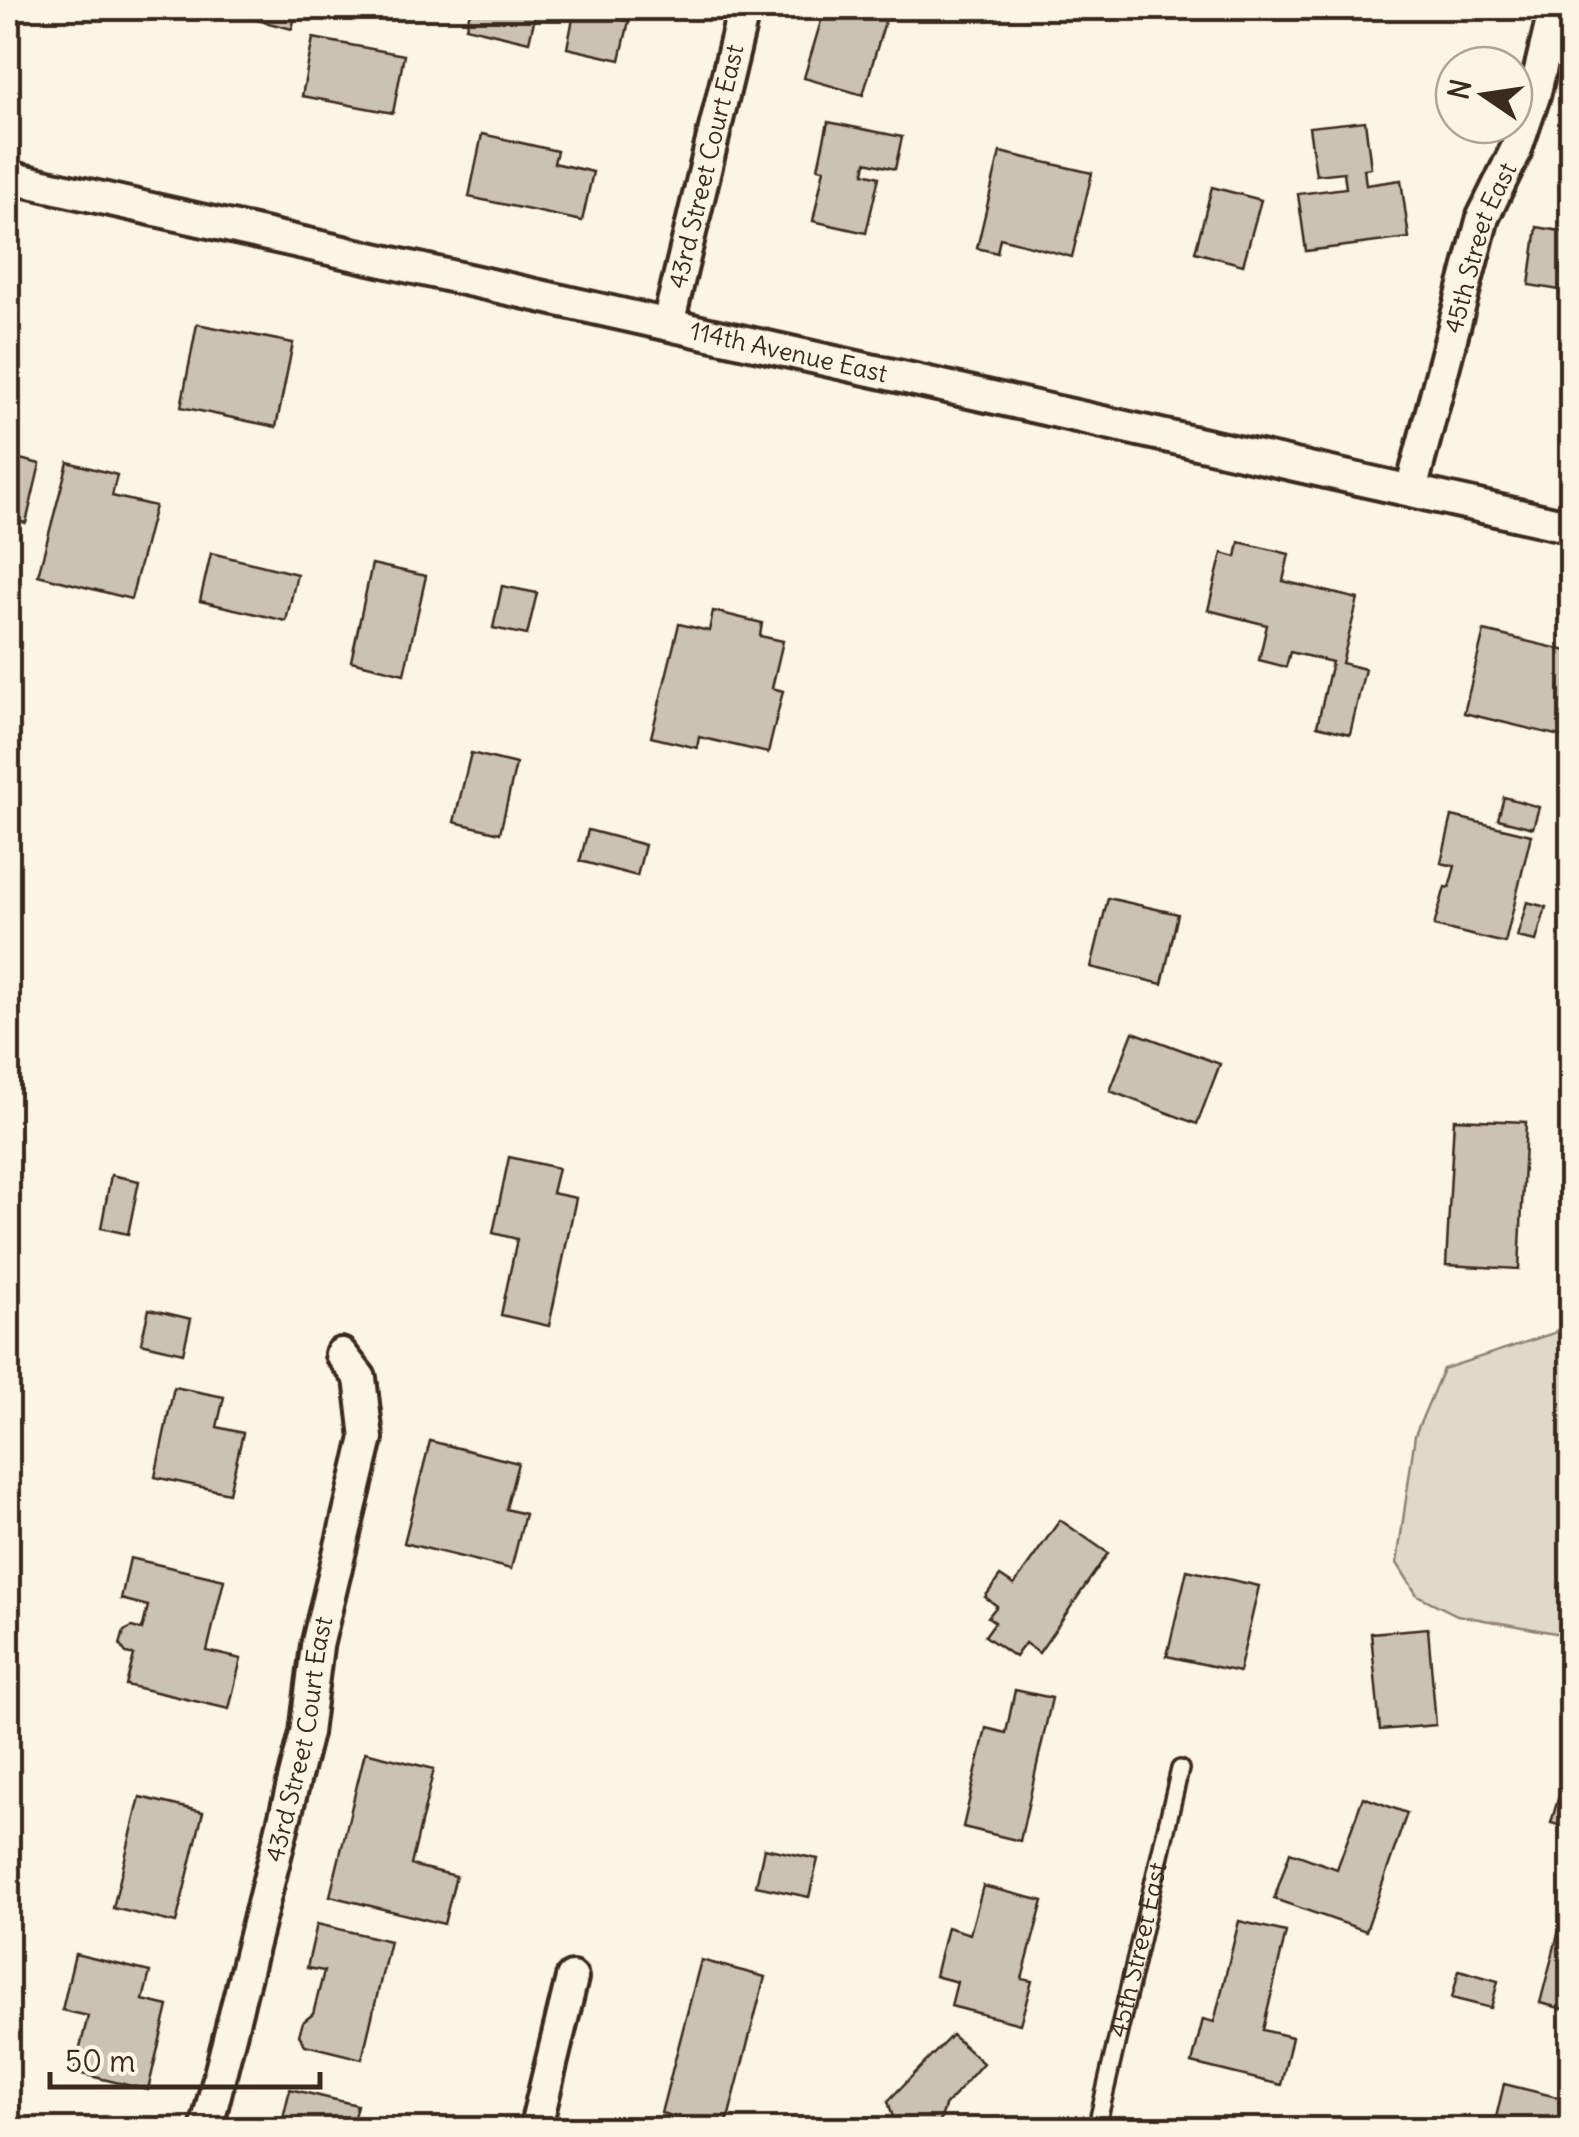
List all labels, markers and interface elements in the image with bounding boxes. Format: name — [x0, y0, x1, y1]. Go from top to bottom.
street label: 43rd Street Court East — [661, 41, 751, 292]
north arrow — [1434, 45, 1534, 145]
text: N — [1440, 76, 1479, 103]
street label: 45th Street East — [1437, 157, 1523, 337]
street label: 114th Avenue East — [687, 314, 890, 389]
street label: 43rd Street Court East — [258, 1613, 340, 1865]
street label: 45th Street East — [1102, 1859, 1174, 2041]
scale bar — [50, 2027, 320, 2089]
text: 50 m — [65, 2042, 135, 2080]

